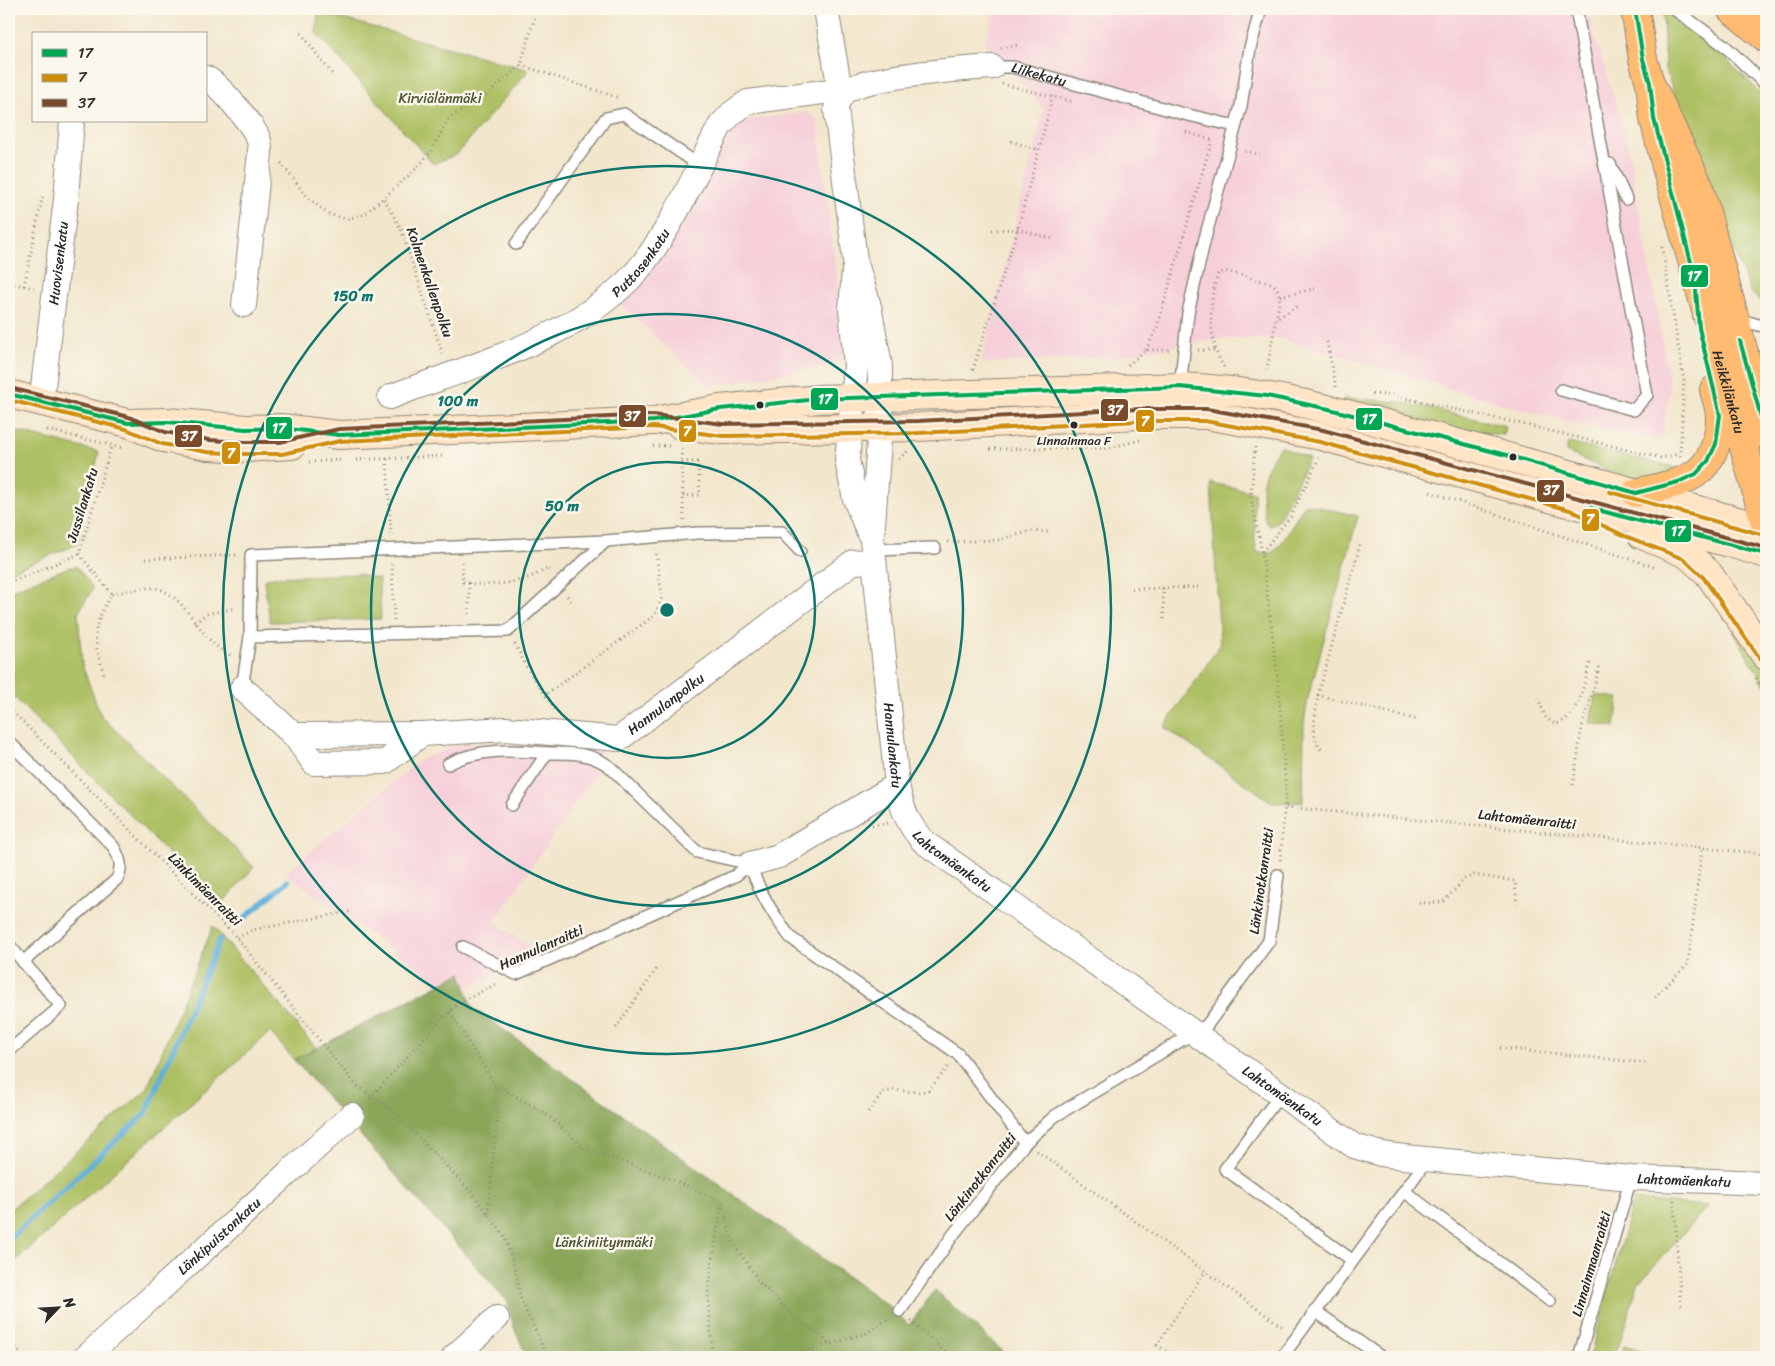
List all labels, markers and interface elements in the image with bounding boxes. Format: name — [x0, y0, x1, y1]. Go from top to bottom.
legend — [32, 32, 208, 122]
text: 17 — [78, 40, 94, 66]
street label: Liikekatu — [1009, 55, 1070, 94]
text: 7 — [78, 64, 88, 90]
park label: Kirviälänmäki — [398, 86, 483, 111]
text: 37 — [78, 90, 96, 116]
street label: Huovisenkatu — [41, 219, 76, 306]
street label: Kolmenkallenpolku — [399, 223, 460, 341]
street label: Puttosenkatu — [606, 223, 677, 304]
line badge: 17 — [1680, 264, 1709, 288]
text: 17 — [1687, 264, 1702, 289]
text: 150 m — [333, 283, 374, 309]
street label: Heikkilänkatu — [1705, 347, 1752, 437]
line badge: 17 — [810, 387, 839, 411]
text: 17 — [818, 387, 833, 412]
text: 100 m — [438, 388, 479, 414]
line badge: 37 — [1100, 398, 1129, 422]
text: 37 — [1106, 398, 1124, 423]
unlabelled marker — [755, 400, 765, 410]
line badge: 37 — [618, 404, 647, 428]
text: 37 — [623, 404, 641, 429]
line badge: 17 — [1355, 407, 1383, 431]
text: 17 — [1362, 407, 1377, 432]
line badge: 7 — [1135, 409, 1155, 433]
text: 7 — [1141, 409, 1150, 434]
line badge: 17 — [265, 416, 293, 440]
text: 17 — [272, 416, 287, 441]
line badge: 7 — [678, 419, 697, 443]
text: 7 — [683, 419, 692, 444]
marker: Linnainmaa F — [1069, 420, 1079, 430]
line badge: 37 — [174, 424, 203, 448]
text: 37 — [180, 424, 198, 449]
place label: Linnainmaa F — [1037, 429, 1112, 452]
line badge: 7 — [221, 441, 241, 465]
text: 7 — [227, 441, 236, 466]
unlabelled marker — [1508, 452, 1518, 462]
street label: Jussilankatu — [59, 464, 106, 547]
text: 37 — [1542, 478, 1560, 503]
line badge: 37 — [1536, 479, 1565, 503]
text: 50 m — [545, 493, 580, 519]
text: 7 — [1586, 507, 1595, 532]
line badge: 7 — [1581, 508, 1600, 532]
line badge: 17 — [1664, 519, 1692, 543]
text: 17 — [1671, 519, 1686, 544]
centre of rings — [658, 601, 676, 619]
street label: Hannulanpolku — [622, 666, 710, 742]
street label: Hannulankatu — [876, 701, 909, 790]
street label: Lahtomäenraitti — [1477, 802, 1578, 837]
street label: Lahtomäenkatu — [905, 825, 997, 900]
street label: Länkinotkonraitti — [1242, 825, 1281, 936]
street label: Länkimäenraitti — [162, 846, 249, 933]
street label: Hannulanraitti — [495, 917, 589, 977]
street label: Lahtomäenkatu — [1237, 1059, 1328, 1133]
street label: Länkinotkonraitti — [938, 1126, 1024, 1227]
street label: Lahtomäenkatu — [1637, 1166, 1732, 1195]
street label: Länkipuistonkatu — [172, 1191, 268, 1281]
street label: Linnainmaanraitti — [1565, 1208, 1619, 1320]
park label: Länkiniitynmäki — [555, 1230, 654, 1255]
north arrow — [32, 1284, 82, 1334]
text: N — [56, 1292, 83, 1313]

